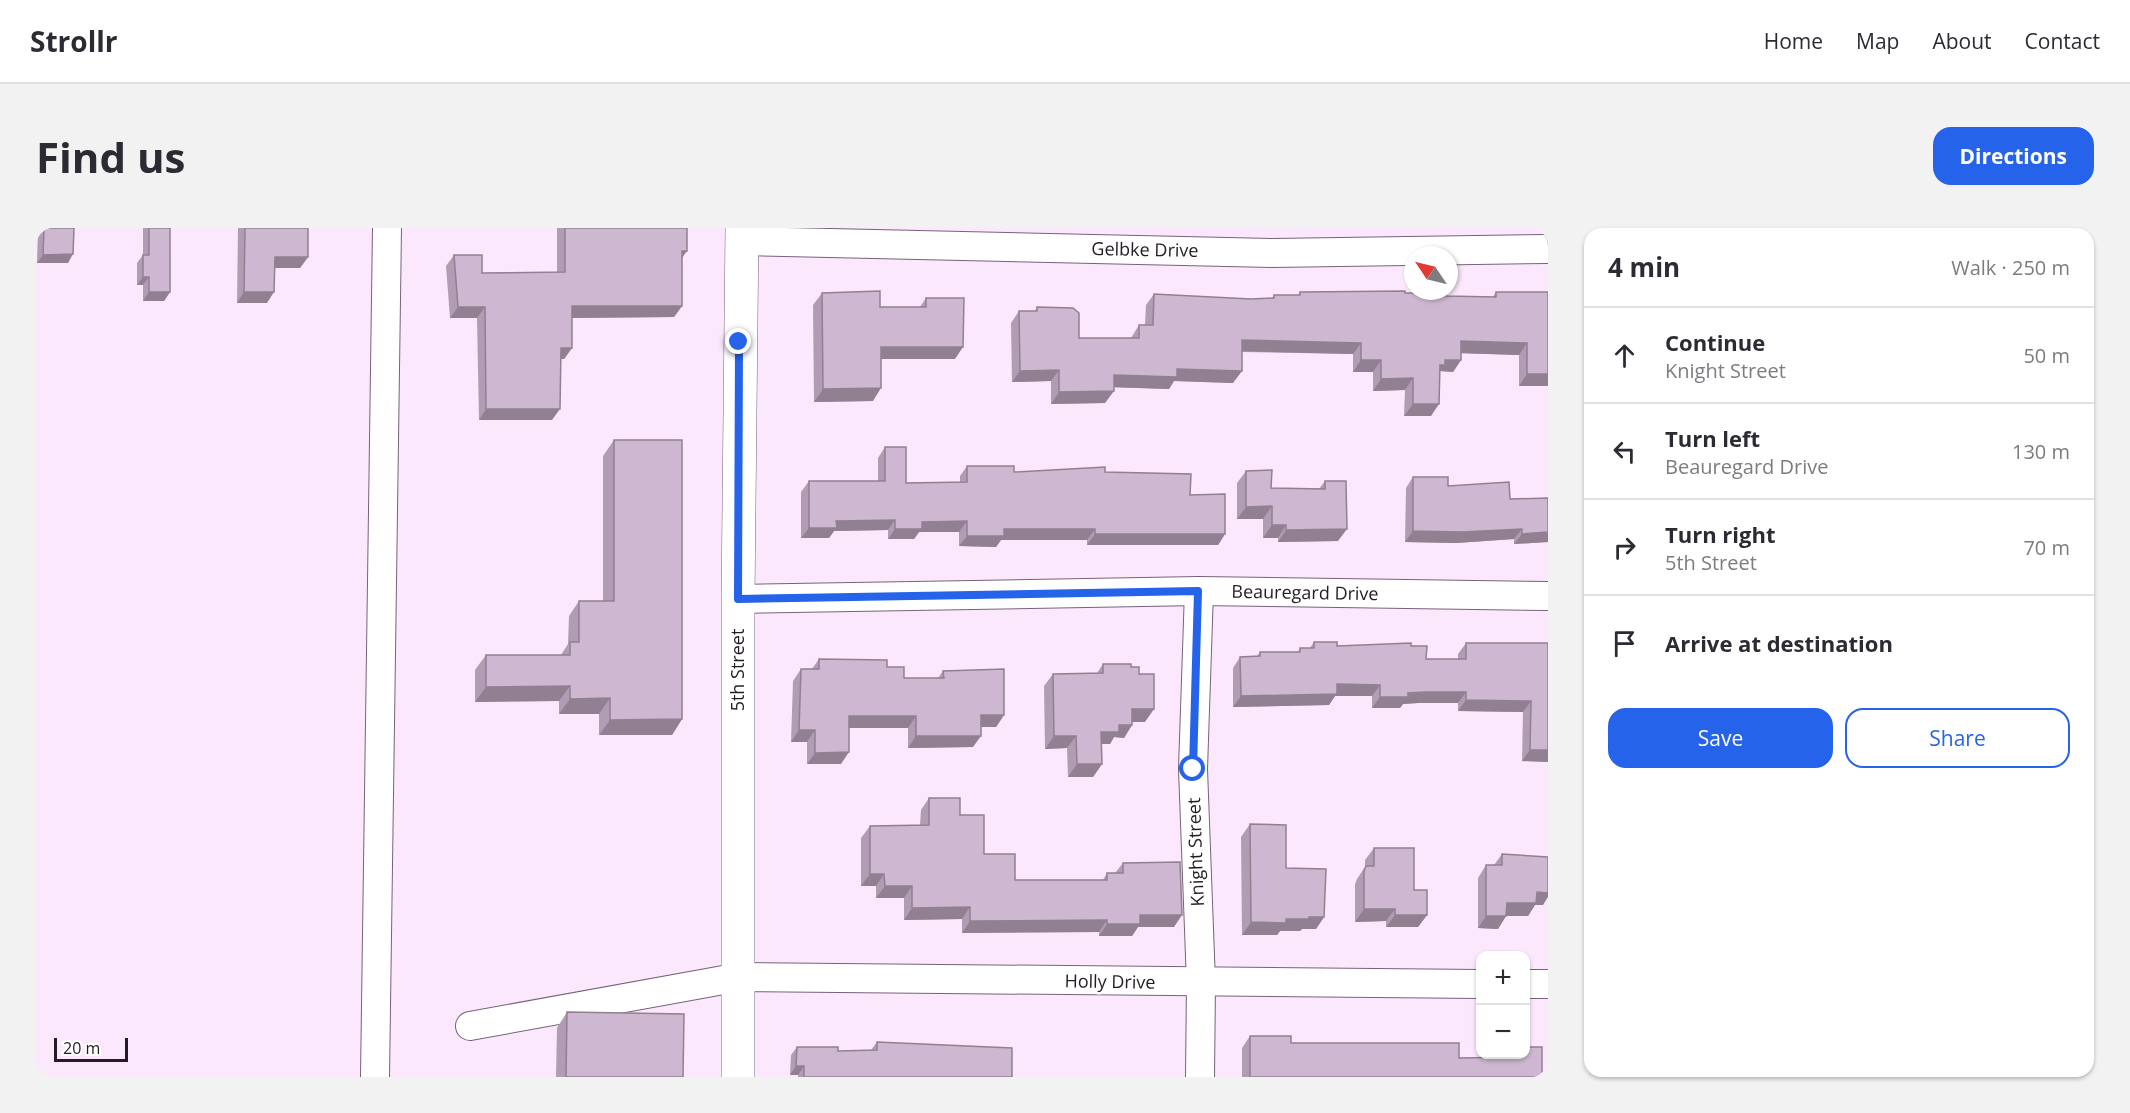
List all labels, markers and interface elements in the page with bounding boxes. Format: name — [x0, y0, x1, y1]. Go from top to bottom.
text: Strollr — [30, 22, 117, 60]
text: Home — [1764, 27, 1823, 55]
text: Map — [1856, 27, 1899, 55]
text: About — [1932, 27, 1992, 55]
text: Contact — [2025, 27, 2100, 55]
button: Directions — [1933, 127, 2094, 185]
text: Find us — [36, 128, 185, 185]
street label: Gelbke Drive — [1091, 236, 1199, 262]
north arrow — [1404, 246, 1458, 300]
text: 4 min — [1608, 249, 1680, 285]
text: Walk · 250 m — [1951, 254, 2070, 281]
text: Continue — [1665, 327, 1765, 357]
route end — [725, 328, 751, 354]
icon: ahead — [1608, 339, 1641, 372]
text: 50 m — [2023, 342, 2070, 369]
text: Knight Street — [1665, 357, 1786, 384]
text: Turn left — [1665, 423, 1760, 453]
icon: left — [1608, 435, 1641, 468]
text: 130 m — [2012, 438, 2070, 465]
text: Beauregard Drive — [1665, 453, 1828, 480]
text: Turn right — [1665, 519, 1776, 549]
icon: right — [1608, 531, 1641, 564]
text: 70 m — [2023, 534, 2070, 561]
text: 5th Street — [1665, 549, 1757, 576]
street label: Beauregard Drive — [1231, 579, 1379, 605]
icon: arrive — [1608, 627, 1641, 660]
text: Arrive at destination — [1665, 628, 1893, 658]
street label: 5th Street — [725, 629, 749, 711]
button: Save — [1608, 708, 1833, 768]
button: Share — [1845, 708, 2070, 768]
route start — [1179, 755, 1205, 781]
street label: Knight Street — [1181, 797, 1209, 907]
map controls — [1476, 951, 1530, 1059]
button: + — [1476, 951, 1530, 1005]
street label: Holly Drive — [1064, 968, 1156, 994]
button: − — [1476, 1005, 1530, 1059]
scale bar — [54, 1035, 128, 1062]
text: 20 m — [63, 1037, 100, 1059]

